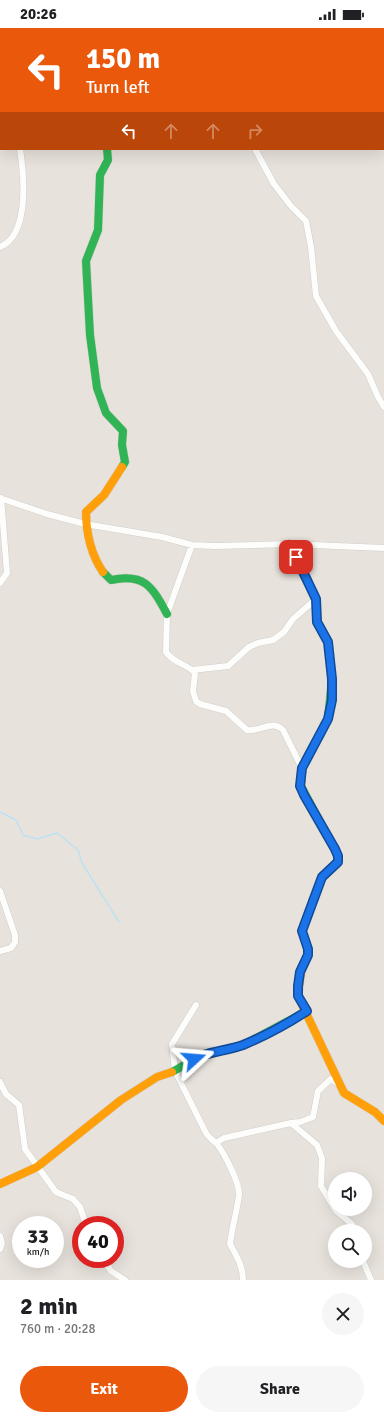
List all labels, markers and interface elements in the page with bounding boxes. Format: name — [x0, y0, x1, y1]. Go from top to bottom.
text: 20:26 — [20, 5, 57, 23]
text: 150 m — [86, 42, 160, 76]
icon: left — [20, 44, 72, 96]
text: Turn left — [86, 76, 149, 98]
icon: left — [118, 120, 140, 142]
icon: ahead — [160, 120, 182, 142]
icon: ahead — [202, 120, 224, 142]
icon: right — [244, 120, 266, 142]
pin — [279, 540, 313, 574]
icon: arrive — [285, 546, 307, 568]
position arrow — [173, 1038, 215, 1080]
map controls — [328, 1172, 372, 1268]
button: sound — [328, 1172, 372, 1216]
speed limit sign: 40 — [72, 1216, 124, 1268]
text: 33 — [27, 1224, 49, 1249]
button: search — [328, 1224, 372, 1268]
text: km/h — [27, 1246, 49, 1258]
text: 2 min — [20, 1291, 78, 1321]
button: close — [322, 1293, 364, 1335]
text: 760 m · 20:28 — [20, 1321, 96, 1337]
button: Exit — [20, 1366, 188, 1412]
button: Share — [196, 1366, 364, 1412]

